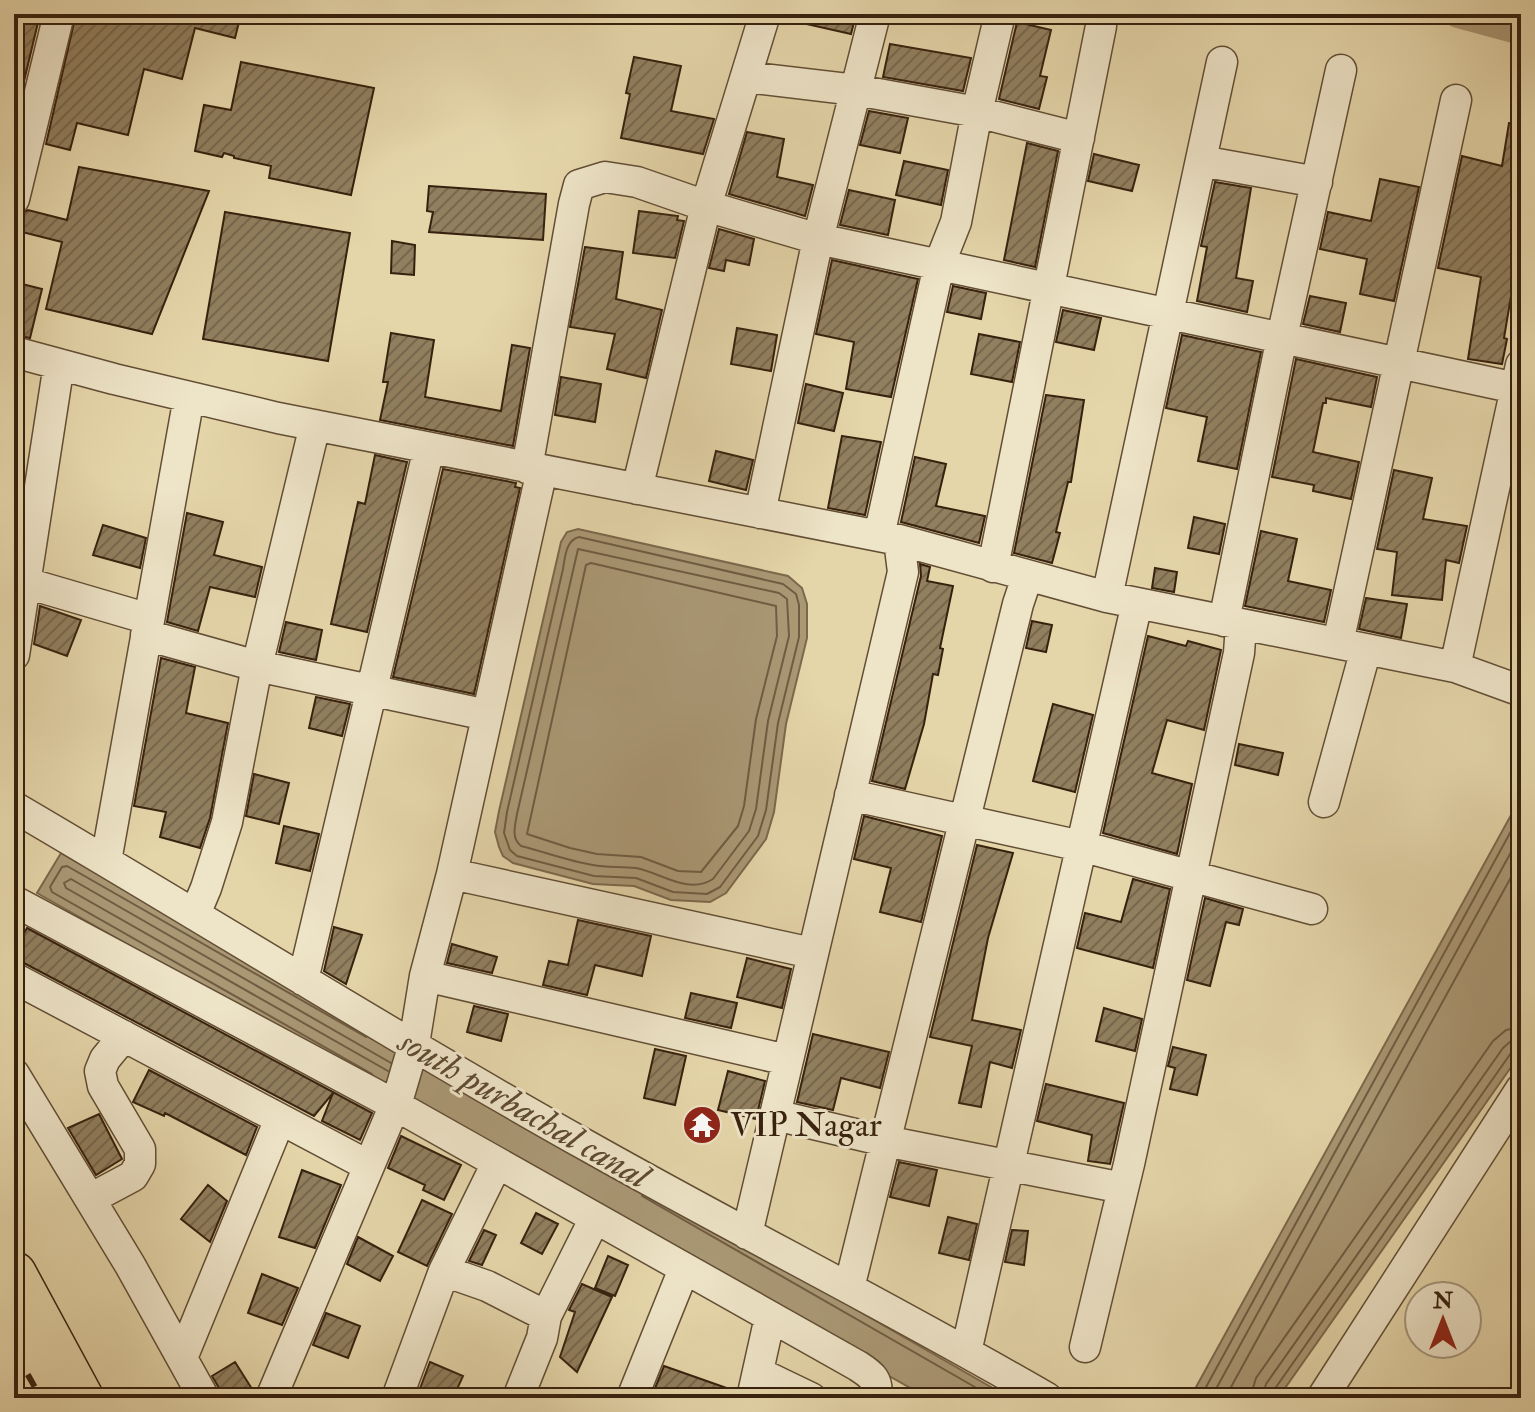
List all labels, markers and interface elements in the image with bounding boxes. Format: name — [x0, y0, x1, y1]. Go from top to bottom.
water label: south purbachal canal — [389, 1018, 659, 1200]
temple icon: VIP Nagar — [681, 1104, 723, 1146]
place label: VIP Nagar — [730, 1104, 882, 1147]
north arrow — [1403, 1280, 1483, 1360]
text: N — [1432, 1287, 1453, 1315]

